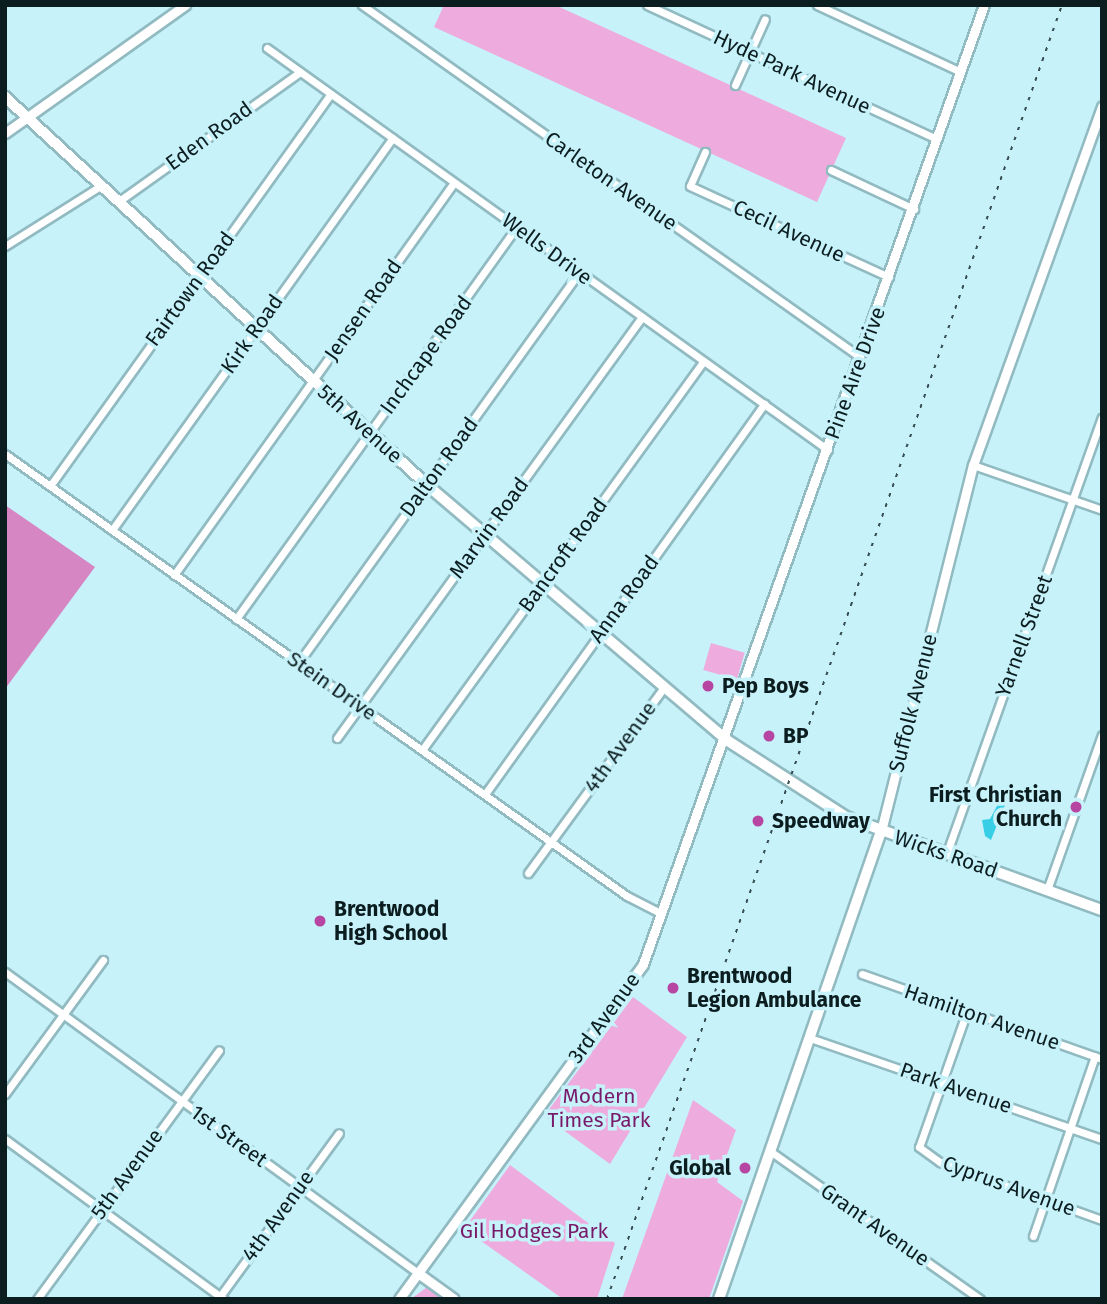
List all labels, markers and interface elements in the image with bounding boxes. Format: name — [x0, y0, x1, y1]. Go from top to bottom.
street label: Hyde Park Avenue — [709, 25, 875, 119]
street label: Eden Road — [161, 96, 257, 176]
street label: Carleton Avenue — [540, 126, 682, 236]
street label: Cecil Avenue — [729, 194, 849, 268]
street label: Wells Drive — [497, 208, 597, 290]
street label: Fairtown Road — [140, 227, 240, 351]
street label: Jensen Road — [319, 255, 407, 365]
street label: Kirk Road — [216, 289, 288, 379]
street label: Inchcape Road — [375, 291, 477, 419]
street label: Pine Aire Drive — [819, 303, 891, 443]
street label: 5th Avenue — [312, 379, 408, 469]
street label: Dalton Road — [395, 412, 483, 522]
street label: Marvin Road — [444, 473, 534, 583]
street label: Bancroft Road — [513, 493, 613, 617]
street label: Anna Road — [584, 550, 664, 648]
street label: Yarnell Street — [990, 572, 1058, 700]
street label: Suffolk Avenue — [884, 631, 942, 775]
street label: Stein Drive — [283, 646, 381, 726]
place label: Pep Boys — [722, 673, 809, 699]
marker: Pep Boys — [700, 678, 716, 694]
street label: 4th Avenue — [579, 697, 661, 797]
place label: BP — [783, 723, 809, 749]
marker: BP — [761, 728, 777, 744]
place label: First Christian Church — [929, 782, 1062, 832]
marker: First Christian Church — [1068, 799, 1084, 815]
place label: Speedway — [772, 808, 870, 834]
marker: Speedway — [750, 813, 766, 829]
street label: Wicks Road — [891, 825, 1001, 883]
place label: Brentwood High School — [334, 896, 448, 946]
marker: Brentwood High School — [312, 913, 328, 929]
place label: Brentwood Legion Ambulance — [687, 963, 861, 1013]
street label: 3rd Avenue — [563, 968, 645, 1068]
street label: Hamilton Avenue — [901, 979, 1063, 1055]
marker: Brentwood Legion Ambulance — [665, 980, 681, 996]
street label: Park Avenue — [897, 1057, 1015, 1119]
park label: Modern Times Park — [548, 1083, 650, 1133]
street label: 1st Street — [186, 1100, 272, 1172]
street label: 5th Avenue — [86, 1124, 168, 1224]
street label: Cyprus Avenue — [939, 1150, 1079, 1222]
place label: Global — [669, 1155, 731, 1181]
marker: Global — [737, 1160, 753, 1176]
street label: 4th Avenue — [237, 1166, 319, 1266]
street label: Grant Avenue — [816, 1178, 934, 1272]
park label: Gil Hodges Park — [460, 1218, 608, 1244]

